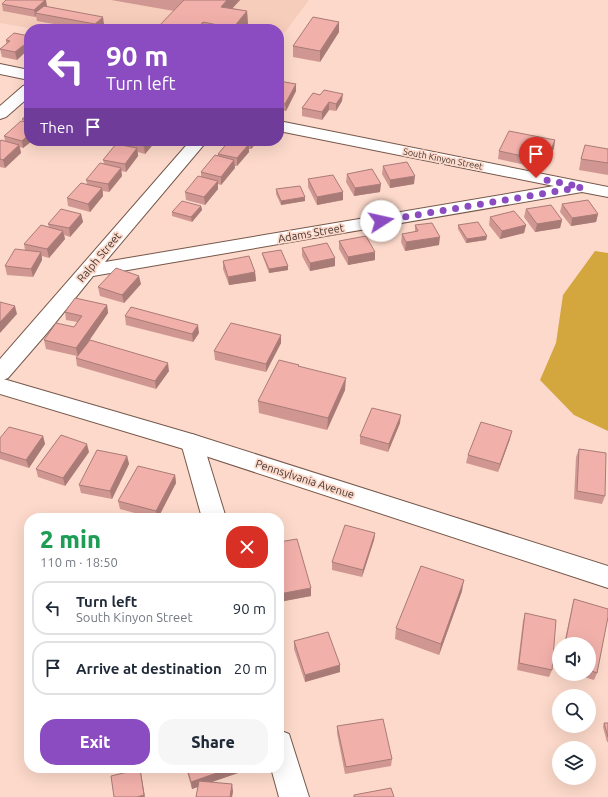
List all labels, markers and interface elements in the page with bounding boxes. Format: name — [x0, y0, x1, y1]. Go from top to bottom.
icon: left — [40, 40, 92, 92]
text: 90 m — [106, 40, 168, 71]
text: Turn left — [106, 73, 176, 93]
icon: arrive — [82, 116, 104, 138]
text: Then — [40, 119, 74, 136]
pin — [519, 137, 553, 178]
icon: arrive — [525, 143, 547, 165]
street label: South Kinyon Street — [402, 146, 484, 172]
position arrow — [360, 200, 402, 242]
street label: Adams Street — [277, 221, 346, 245]
street label: Ralph Street — [75, 229, 124, 284]
street label: Pennsylvania Avenue — [254, 457, 356, 501]
text: 2 min — [40, 526, 101, 553]
button: close — [226, 526, 268, 568]
text: 110 m · 18:50 — [40, 555, 118, 569]
text: Turn left — [76, 593, 137, 610]
icon: left — [42, 597, 64, 619]
text: 90 m — [233, 600, 266, 617]
text: South Kinyon Street — [76, 610, 193, 624]
map controls — [552, 637, 596, 785]
button: sound — [552, 637, 596, 681]
icon: arrive — [42, 657, 64, 679]
text: Arrive at destination — [76, 660, 222, 677]
text: 20 m — [234, 660, 267, 677]
button: search — [552, 689, 596, 733]
button: Exit — [40, 719, 150, 765]
button: Share — [158, 719, 268, 765]
button: layers — [552, 741, 596, 785]

